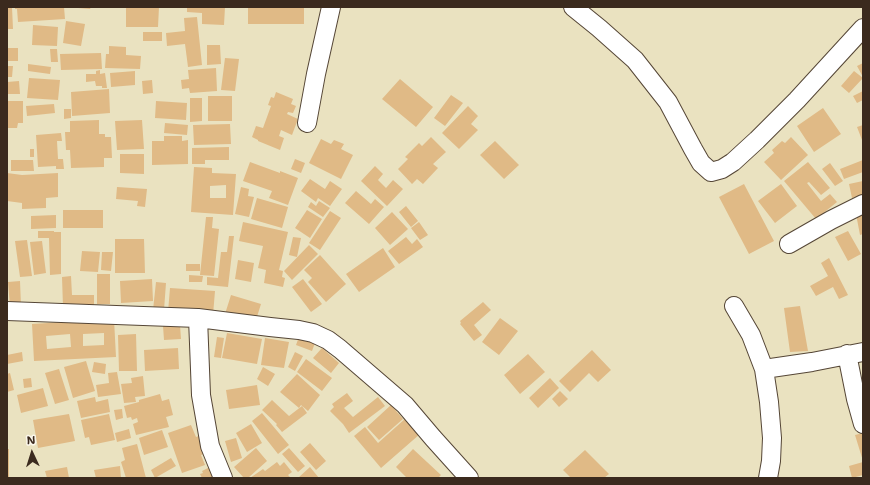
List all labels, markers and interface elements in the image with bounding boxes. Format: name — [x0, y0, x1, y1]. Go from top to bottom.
north arrow — [12, 433, 52, 473]
text: N — [26, 433, 36, 448]

